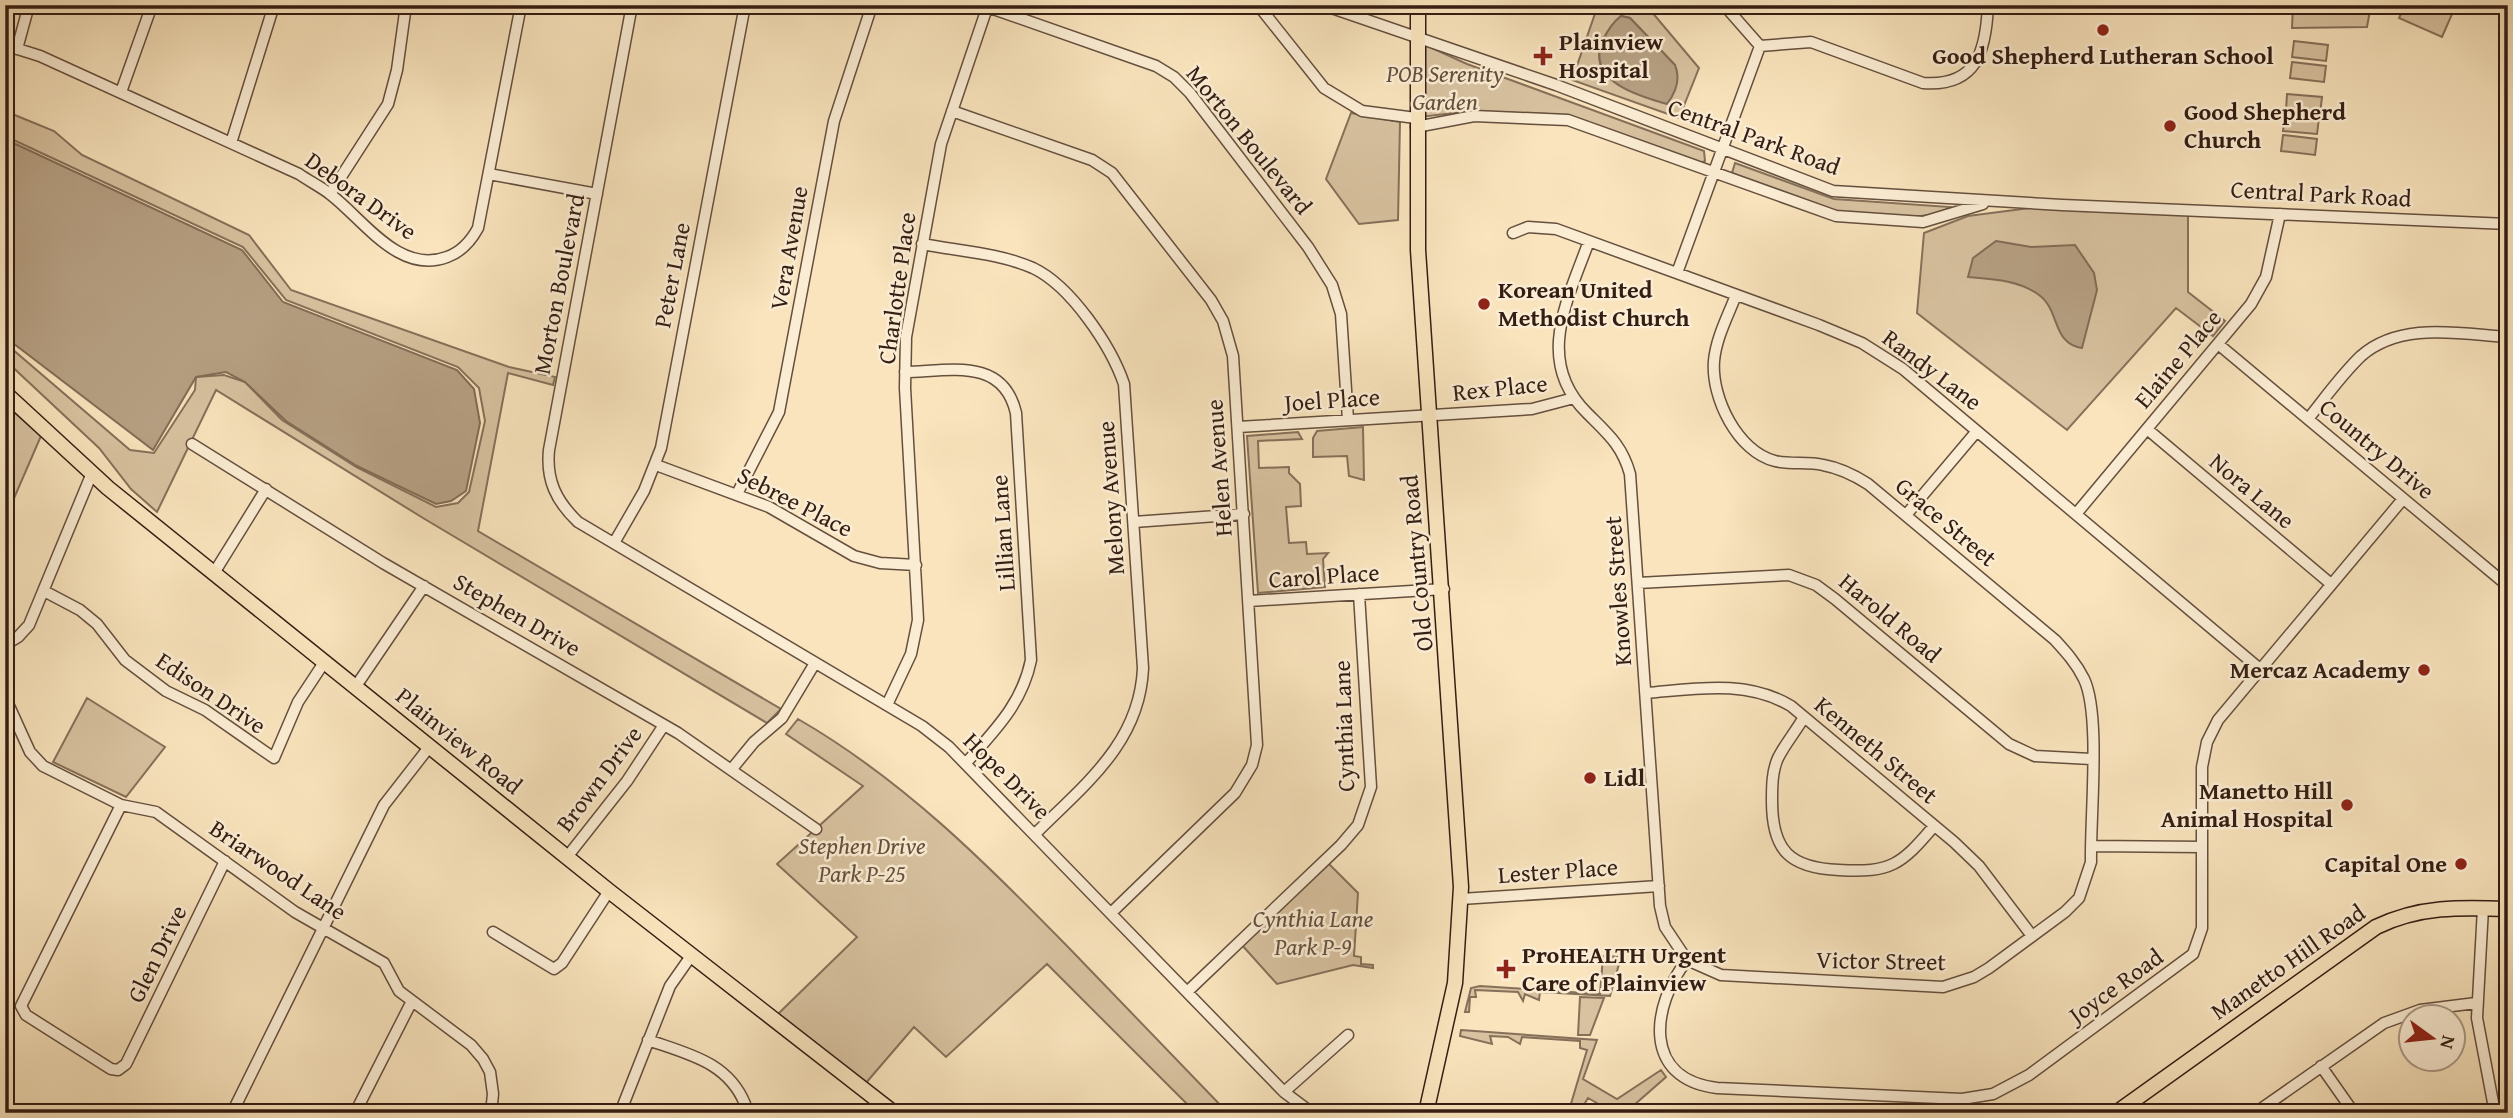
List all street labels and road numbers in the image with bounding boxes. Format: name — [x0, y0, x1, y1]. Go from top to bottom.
street label: Morton Boulevard — [1178, 57, 1321, 222]
street label: Central Park Road — [1663, 89, 1845, 184]
street label: Debora Drive — [298, 143, 424, 248]
street label: Central Park Road — [2230, 171, 2413, 216]
street label: Vera Avenue — [760, 183, 817, 313]
street label: Morton Boulevard — [524, 190, 593, 377]
street label: Charlotte Place — [869, 210, 924, 366]
street label: Peter Lane — [644, 219, 699, 331]
street label: Elaine Place — [2126, 302, 2230, 416]
street label: Randy Lane — [1875, 321, 1989, 419]
street label: Rex Place — [1451, 365, 1549, 410]
street label: Joel Place — [1280, 379, 1381, 421]
street label: Country Drive — [2312, 390, 2443, 507]
street label: Helen Avenue — [1196, 398, 1241, 538]
street label: Melony Avenue — [1088, 420, 1133, 576]
street label: Nora Lane — [2202, 444, 2303, 537]
street label: Sebree Place — [731, 457, 859, 546]
street label: Grace Street — [1888, 469, 2005, 575]
street label: Old Country Road — [1391, 473, 1442, 653]
street label: Lillian Lane — [981, 474, 1024, 592]
street label: Knowles Street — [1595, 514, 1640, 667]
street label: Carol Place — [1267, 554, 1381, 597]
street label: Stephen Drive — [447, 564, 587, 665]
street label: Harold Road — [1832, 564, 1949, 671]
street label: Edison Drive — [149, 643, 273, 742]
street label: Cynthia Lane — [1324, 660, 1363, 792]
street label: Plainview Road — [389, 679, 530, 803]
street label: Kenneth Street — [1807, 687, 1946, 812]
street label: Brown Drive — [547, 718, 650, 839]
street label: Hope Drive — [956, 724, 1059, 827]
street label: Briarwood Lane — [203, 811, 354, 928]
street label: Lester Place — [1497, 849, 1619, 892]
street label: Manetto Hill Road — [2203, 895, 2372, 1028]
street label: Glen Drive — [118, 899, 195, 1009]
street label: Joyce Road — [2059, 939, 2170, 1034]
street label: Victor Street — [1816, 942, 1947, 979]

